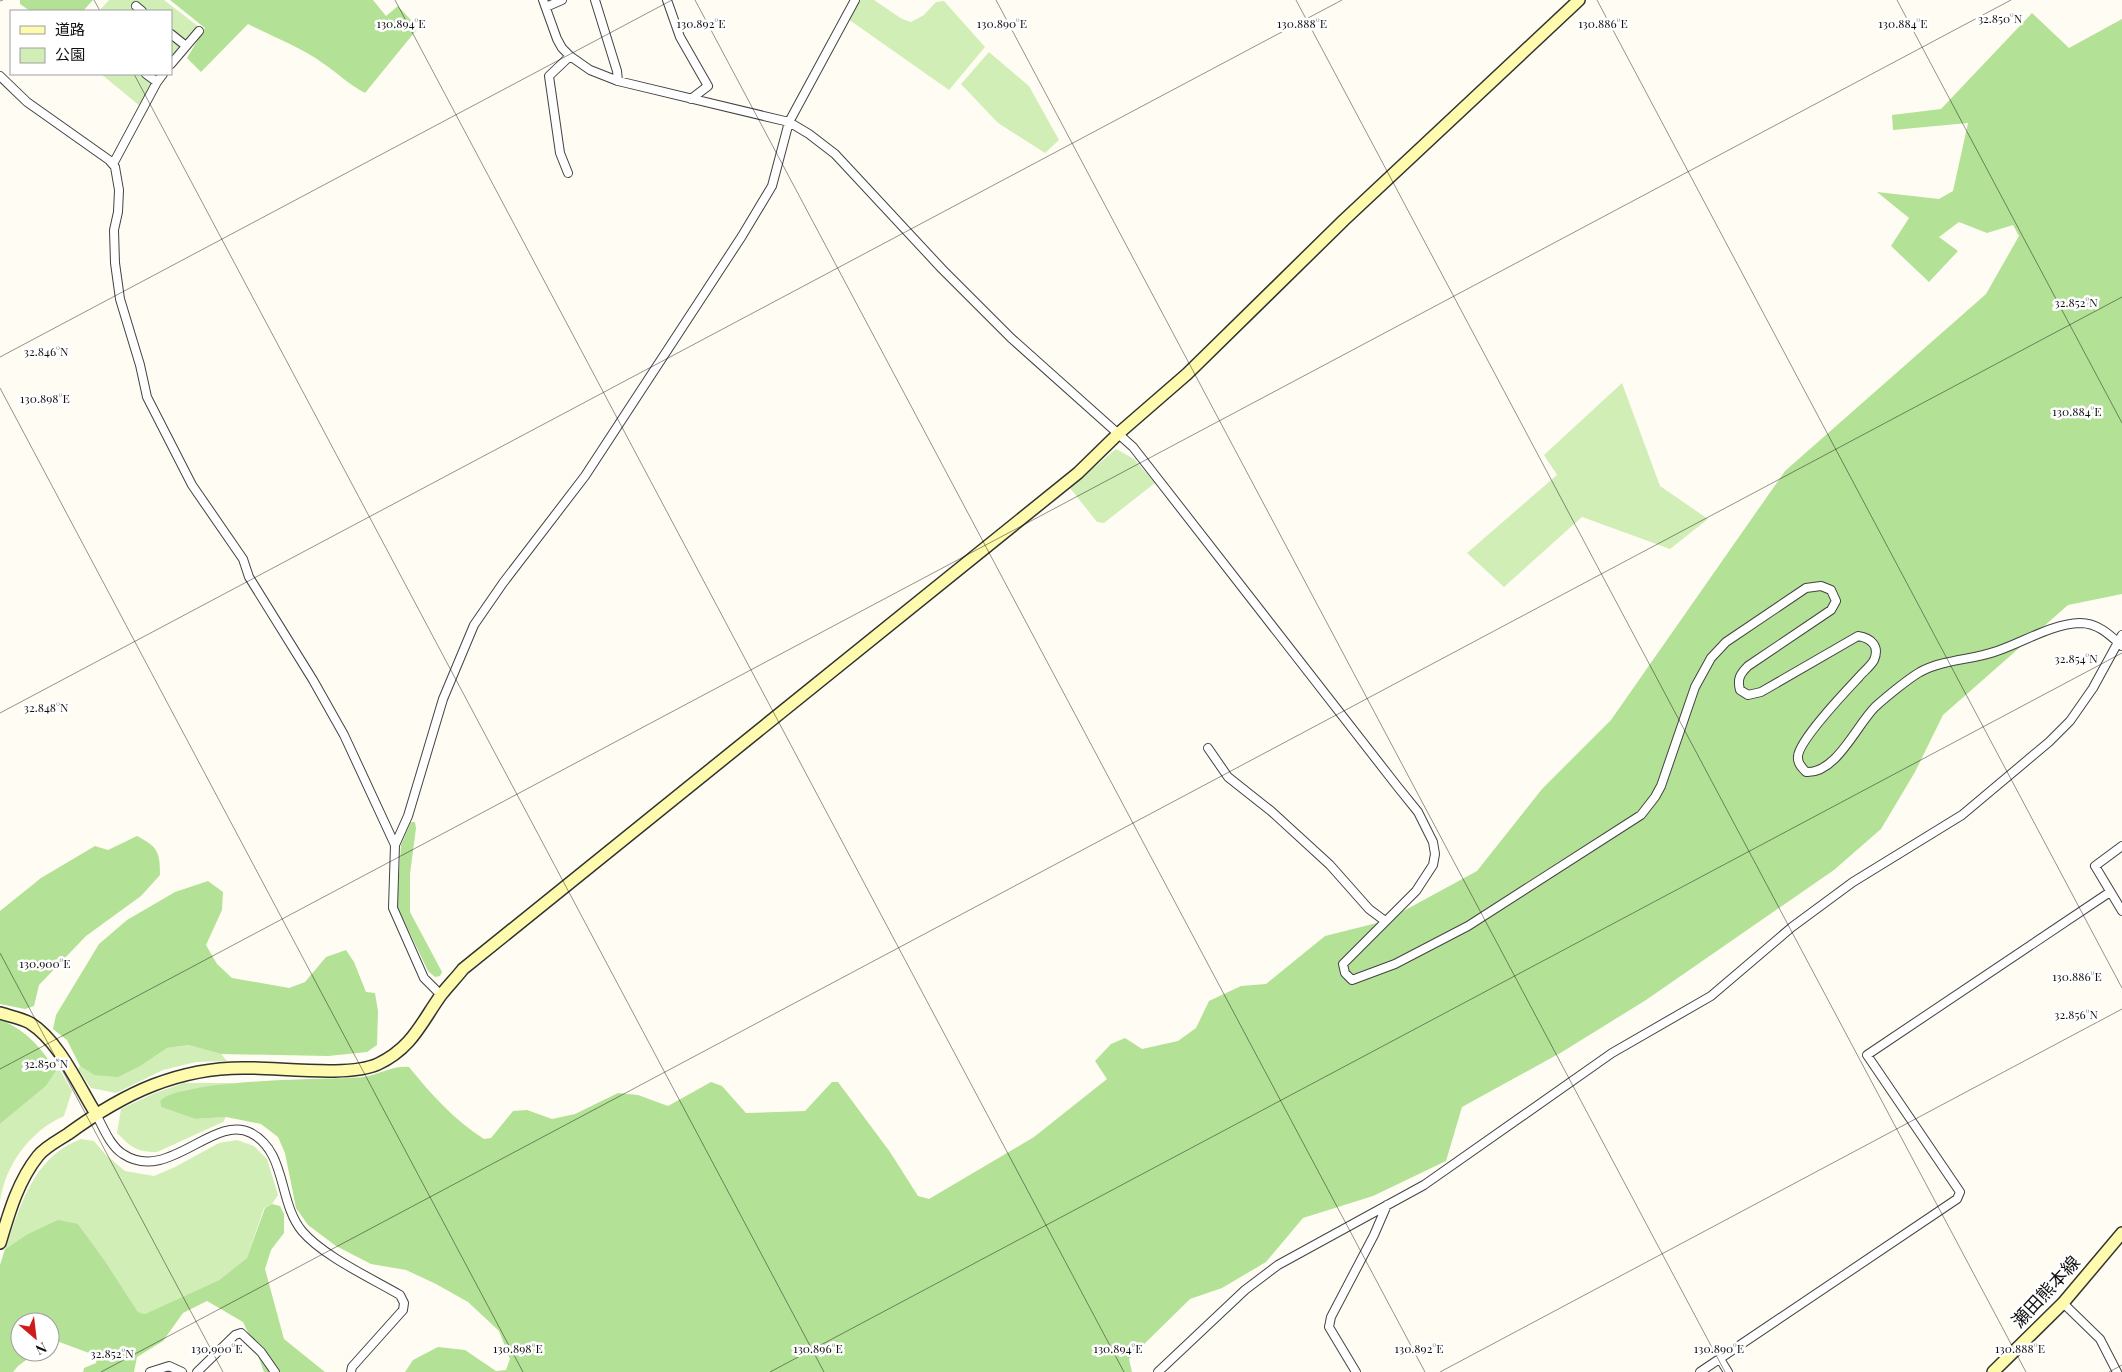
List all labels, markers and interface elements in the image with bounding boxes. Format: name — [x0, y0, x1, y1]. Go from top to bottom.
legend — [10, 10, 172, 75]
text: 32.850°N — [1978, 10, 2023, 26]
text: 130.894°E — [376, 15, 426, 31]
text: 130.892°E — [676, 15, 726, 31]
text: 130.890°E — [977, 15, 1027, 31]
text: 130.888°E — [1277, 15, 1327, 31]
text: 130.886°E — [1578, 15, 1628, 31]
text: 130.884°E — [1878, 15, 1928, 31]
text: 道路 — [55, 19, 85, 39]
text: 公園 — [55, 44, 85, 64]
text: 32.852°N — [2054, 294, 2098, 310]
text: 32.846°N — [24, 343, 69, 359]
text: 130.898°E — [20, 390, 70, 406]
text: 130.884°E — [2052, 403, 2102, 419]
text: 32.854°N — [2054, 650, 2098, 666]
text: 32.848°N — [23, 699, 69, 715]
text: 130.900°E — [19, 955, 71, 971]
text: 130.886°E — [2052, 968, 2102, 984]
text: 32.856°N — [2054, 1006, 2099, 1022]
text: 32.850°N — [24, 1055, 69, 1071]
street label: 瀬田熊本線 — [2006, 1250, 2085, 1332]
north arrow — [10, 1312, 60, 1362]
text: N — [32, 1338, 50, 1360]
text: 130.900°E — [191, 1340, 243, 1356]
text: 130.898°E — [493, 1340, 543, 1356]
text: 130.896°E — [793, 1340, 843, 1356]
text: 130.894°E — [1093, 1340, 1143, 1356]
text: 130.892°E — [1394, 1340, 1444, 1356]
text: 130.890°E — [1694, 1340, 1744, 1356]
text: 130.888°E — [1995, 1340, 2045, 1356]
text: 32.852°N — [90, 1345, 134, 1361]

